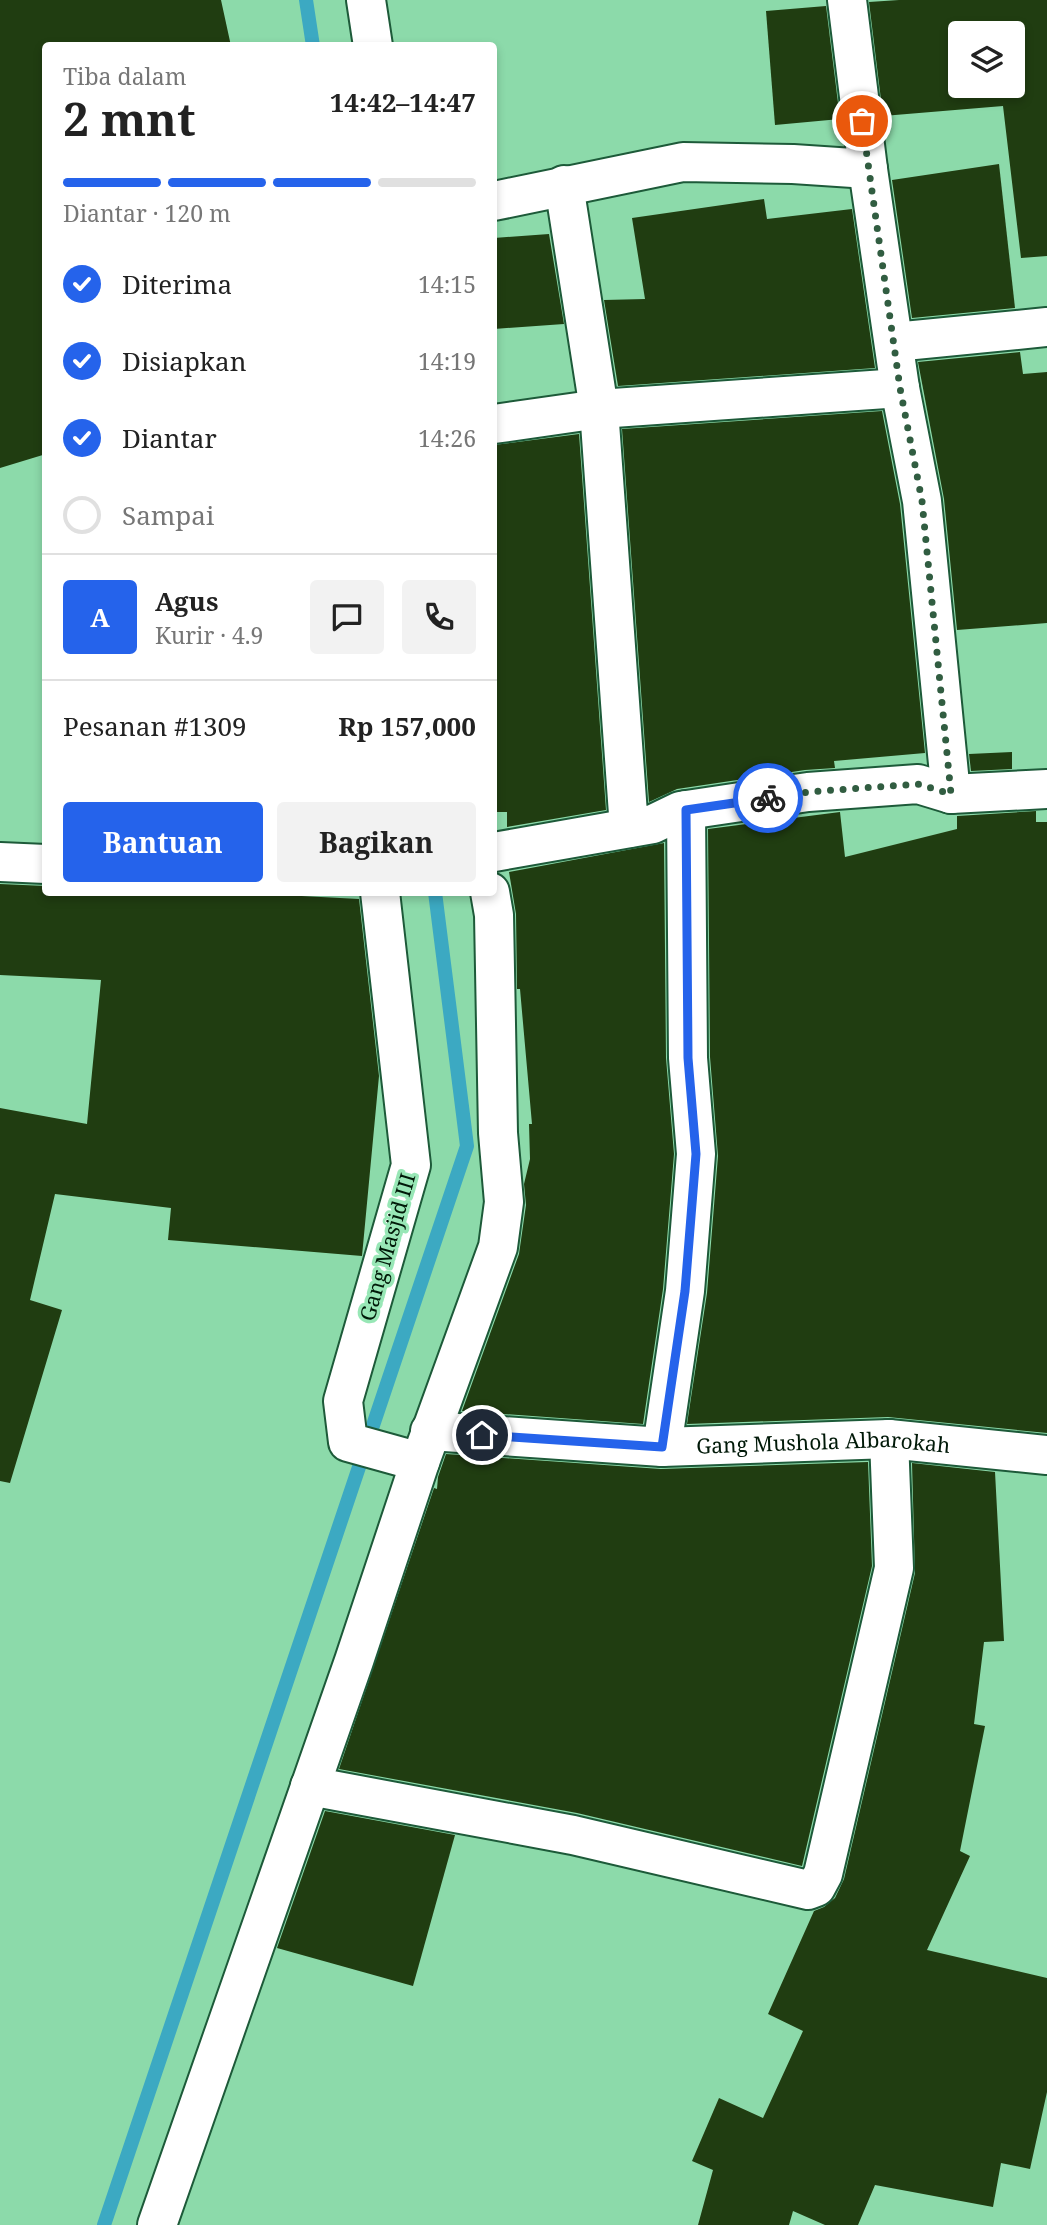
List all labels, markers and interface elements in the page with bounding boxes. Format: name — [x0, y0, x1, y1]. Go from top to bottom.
map controls — [948, 21, 1025, 98]
button: layers — [948, 21, 1025, 98]
text: Tiba dalam — [63, 60, 186, 92]
text: 14:42–14:47 — [330, 84, 476, 120]
text: 2 mnt — [63, 87, 196, 149]
pin — [832, 91, 892, 151]
icon: bag — [843, 102, 881, 140]
text: Diantar · 120 m — [63, 197, 231, 229]
icon: check — [63, 265, 101, 303]
text: Diterima — [122, 266, 232, 302]
text: 14:15 — [418, 268, 476, 300]
icon: check — [63, 342, 101, 380]
text: Disiapkan — [122, 343, 247, 379]
text: 14:19 — [418, 345, 476, 377]
icon: check — [63, 419, 101, 457]
text: Diantar — [122, 420, 217, 456]
text: 14:26 — [418, 422, 476, 454]
text: Sampai — [122, 497, 214, 533]
button: chat — [310, 580, 384, 654]
button: phone — [402, 580, 476, 654]
text: Agus — [155, 583, 218, 619]
text: A — [90, 599, 110, 635]
text: Kurir · 4.9 — [155, 619, 263, 651]
text: Pesanan #1309 — [63, 708, 247, 744]
text: Rp 157,000 — [338, 708, 476, 744]
courier — [733, 763, 803, 833]
icon: bike — [749, 779, 787, 817]
button: Bantuan — [63, 802, 263, 882]
button: Bagikan — [277, 802, 476, 882]
street label: Gang Masjid III — [353, 1170, 421, 1324]
pin — [452, 1405, 512, 1465]
icon: home — [463, 1416, 501, 1454]
street label: Gang Mushola Albarokah — [696, 1425, 952, 1460]

